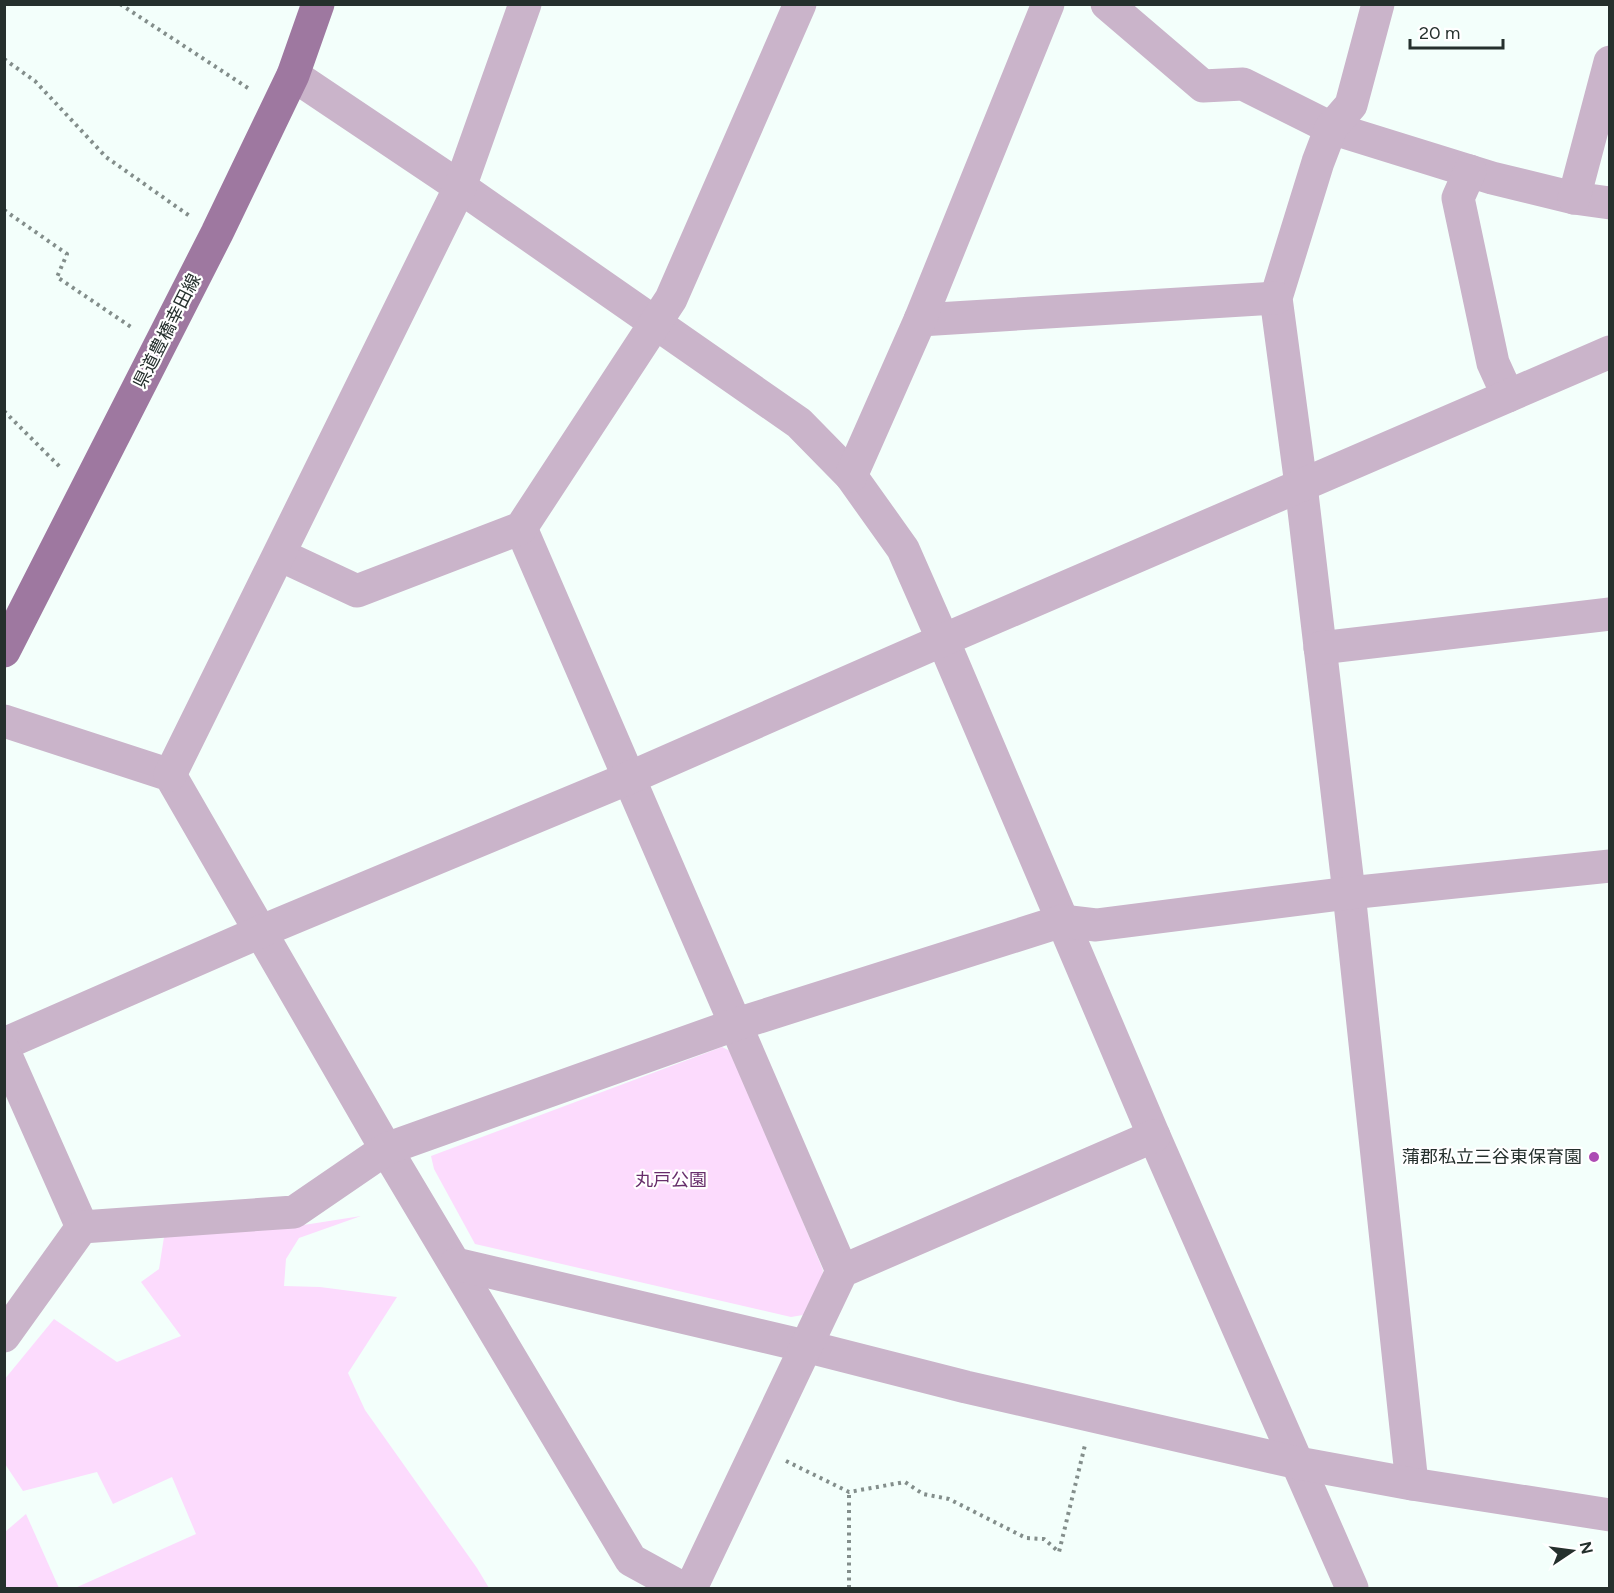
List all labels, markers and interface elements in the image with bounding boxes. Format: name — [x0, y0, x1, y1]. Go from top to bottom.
scale bar — [1410, 12, 1503, 50]
text: 20 m — [1419, 22, 1460, 44]
street label: 県道豊橋幸田線 — [129, 270, 205, 392]
place label: 蒲郡私立三谷東保育園 — [1402, 1146, 1582, 1168]
marker: 蒲郡私立三谷東保育園 — [1587, 1150, 1601, 1164]
park label: 丸戸公園 — [635, 1169, 707, 1191]
north arrow — [1542, 1521, 1602, 1581]
text: N — [1575, 1540, 1597, 1556]

